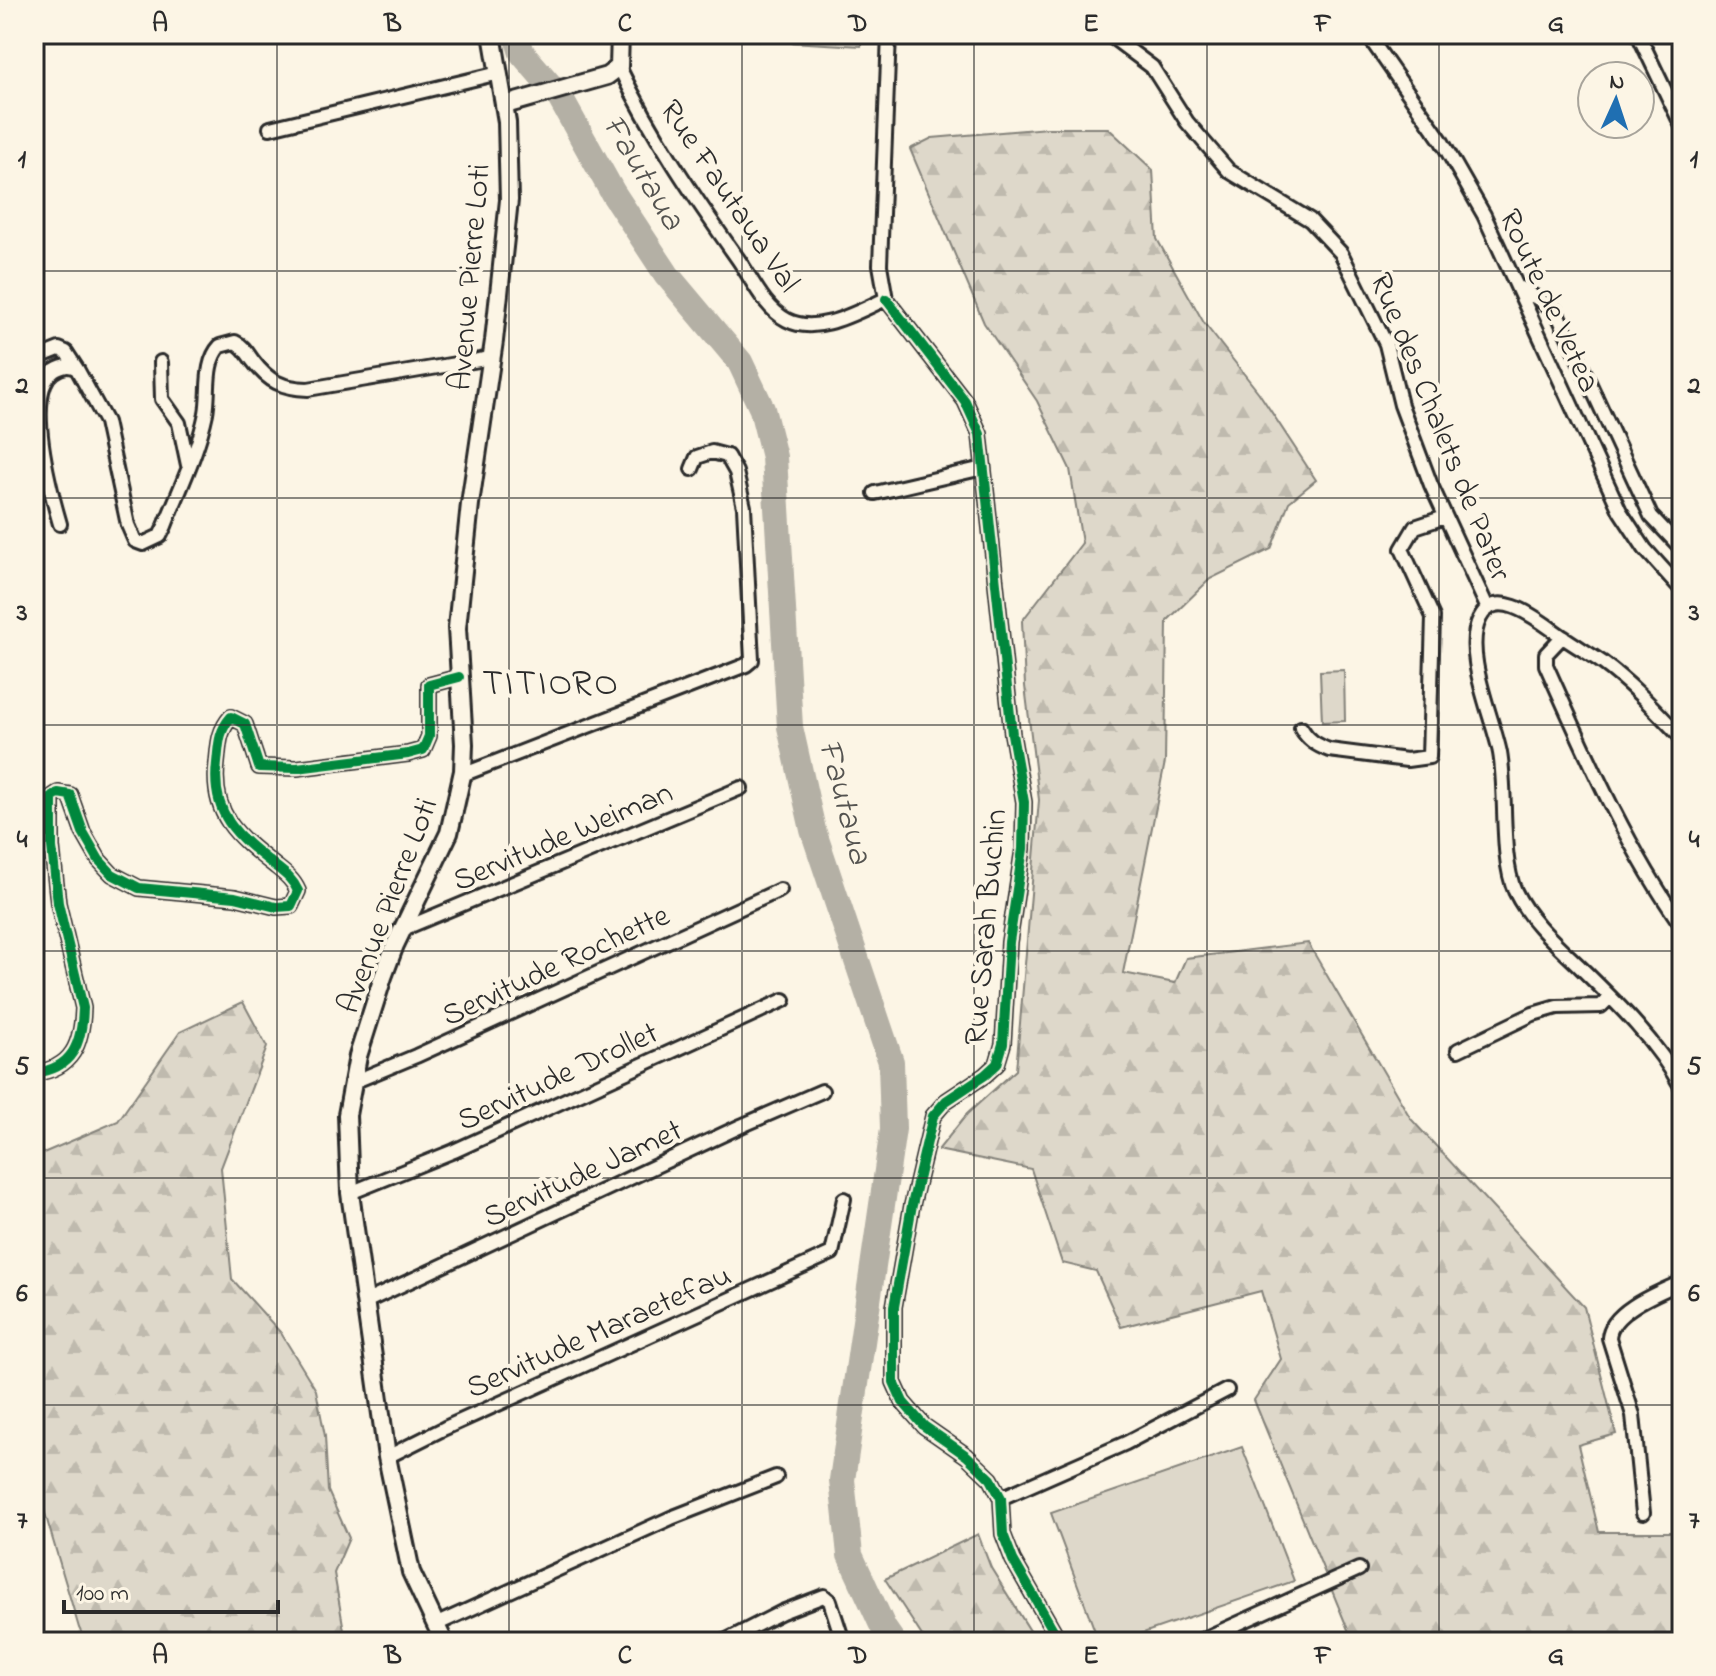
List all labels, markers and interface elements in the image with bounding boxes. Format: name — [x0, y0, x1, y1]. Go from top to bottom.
text: A — [152, 6, 168, 44]
text: B — [383, 6, 402, 44]
text: C — [618, 6, 632, 44]
text: D — [847, 6, 868, 44]
text: E — [1083, 6, 1099, 44]
text: F — [1313, 6, 1332, 44]
text: G — [1548, 6, 1564, 44]
north arrow — [1576, 60, 1656, 140]
text: N — [1609, 67, 1625, 99]
street label: Rue Fautaua Val — [646, 91, 810, 303]
water label: Fautaua — [587, 106, 696, 241]
text: 1 — [18, 142, 27, 180]
text: 1 — [1690, 142, 1699, 180]
street label: Avenue Pierre Loti — [438, 162, 505, 393]
street label: Route de Vetea — [1485, 202, 1611, 401]
street label: Rue des Chalets de Pater — [1355, 266, 1522, 589]
text: 2 — [15, 368, 29, 406]
text: 2 — [1687, 368, 1701, 406]
text: 3 — [16, 595, 28, 633]
text: 3 — [1688, 595, 1700, 633]
district label: TITIORO — [482, 659, 620, 712]
water label: Fautaua — [803, 734, 884, 871]
street label: Servitude Weiman — [446, 771, 681, 906]
street label: Avenue Pierre Loti — [327, 792, 452, 1021]
street label: Rue Sarah Buchin — [954, 807, 1021, 1047]
text: 4 — [17, 822, 28, 860]
text: 4 — [1689, 822, 1700, 860]
street label: Servitude Rochette — [435, 894, 679, 1040]
street label: Servitude Drollet — [450, 1011, 667, 1145]
text: 5 — [15, 1049, 30, 1087]
text: 5 — [1687, 1049, 1702, 1087]
street label: Servitude Jamet — [476, 1108, 691, 1242]
street label: Servitude Maraetefau — [459, 1254, 740, 1413]
text: 6 — [16, 1276, 28, 1314]
text: 6 — [1688, 1276, 1700, 1314]
text: 7 — [17, 1503, 28, 1541]
text: 7 — [1689, 1503, 1700, 1541]
scale bar — [64, 1564, 278, 1614]
text: 100 m — [76, 1577, 129, 1612]
text: A — [152, 1638, 168, 1676]
text: B — [383, 1638, 402, 1676]
text: C — [618, 1638, 632, 1676]
text: D — [847, 1638, 868, 1676]
text: E — [1083, 1638, 1099, 1676]
text: F — [1313, 1638, 1332, 1676]
text: G — [1548, 1638, 1564, 1676]

